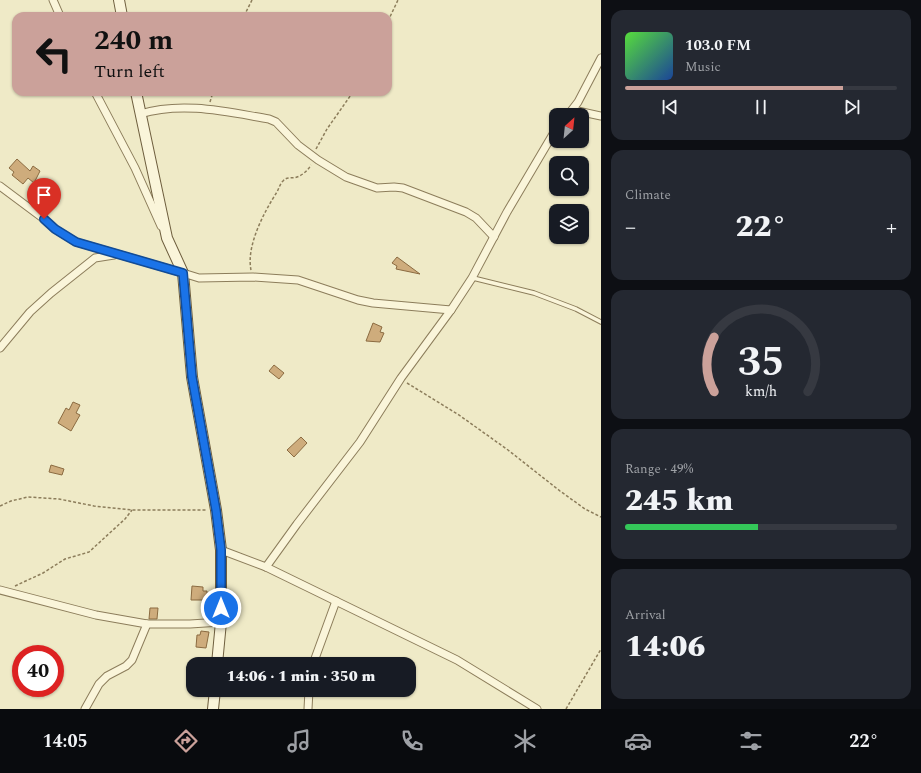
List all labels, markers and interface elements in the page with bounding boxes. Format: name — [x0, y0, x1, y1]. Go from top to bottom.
text: 240 m — [94, 19, 173, 62]
icon: left — [28, 28, 80, 80]
text: 103.0 FM — [685, 34, 751, 57]
text: Music — [685, 57, 721, 77]
text: Turn left — [94, 58, 165, 85]
icon: previous — [659, 96, 681, 118]
icon: pause — [750, 96, 772, 118]
icon: next — [841, 96, 863, 118]
north arrow — [549, 108, 589, 148]
map controls — [549, 108, 589, 244]
button: search — [549, 156, 589, 196]
pin — [27, 178, 61, 219]
icon: arrive — [33, 184, 55, 206]
text: Climate — [625, 185, 671, 205]
button: layers — [549, 204, 589, 244]
text: 22° — [736, 204, 787, 250]
text: − — [625, 211, 636, 244]
text: + — [886, 211, 897, 244]
text: 35 — [738, 331, 784, 394]
text: km/h — [745, 381, 777, 403]
text: Range · 49% — [625, 459, 693, 479]
text: 245 km — [625, 478, 733, 524]
position arrow — [200, 587, 242, 629]
text: Arrival — [625, 605, 666, 625]
text: 14:06 — [625, 624, 705, 670]
speed limit sign: 40 — [12, 645, 64, 697]
text: 14:06 · 1 min · 350 m — [227, 665, 375, 688]
icon: directions — [172, 727, 200, 755]
icon: music — [285, 727, 313, 755]
icon: phone — [398, 727, 426, 755]
icon: climate — [511, 727, 539, 755]
icon: car — [624, 727, 652, 755]
icon: filters — [737, 727, 765, 755]
text: 14:05 — [42, 728, 88, 755]
text: 22° — [849, 728, 879, 755]

